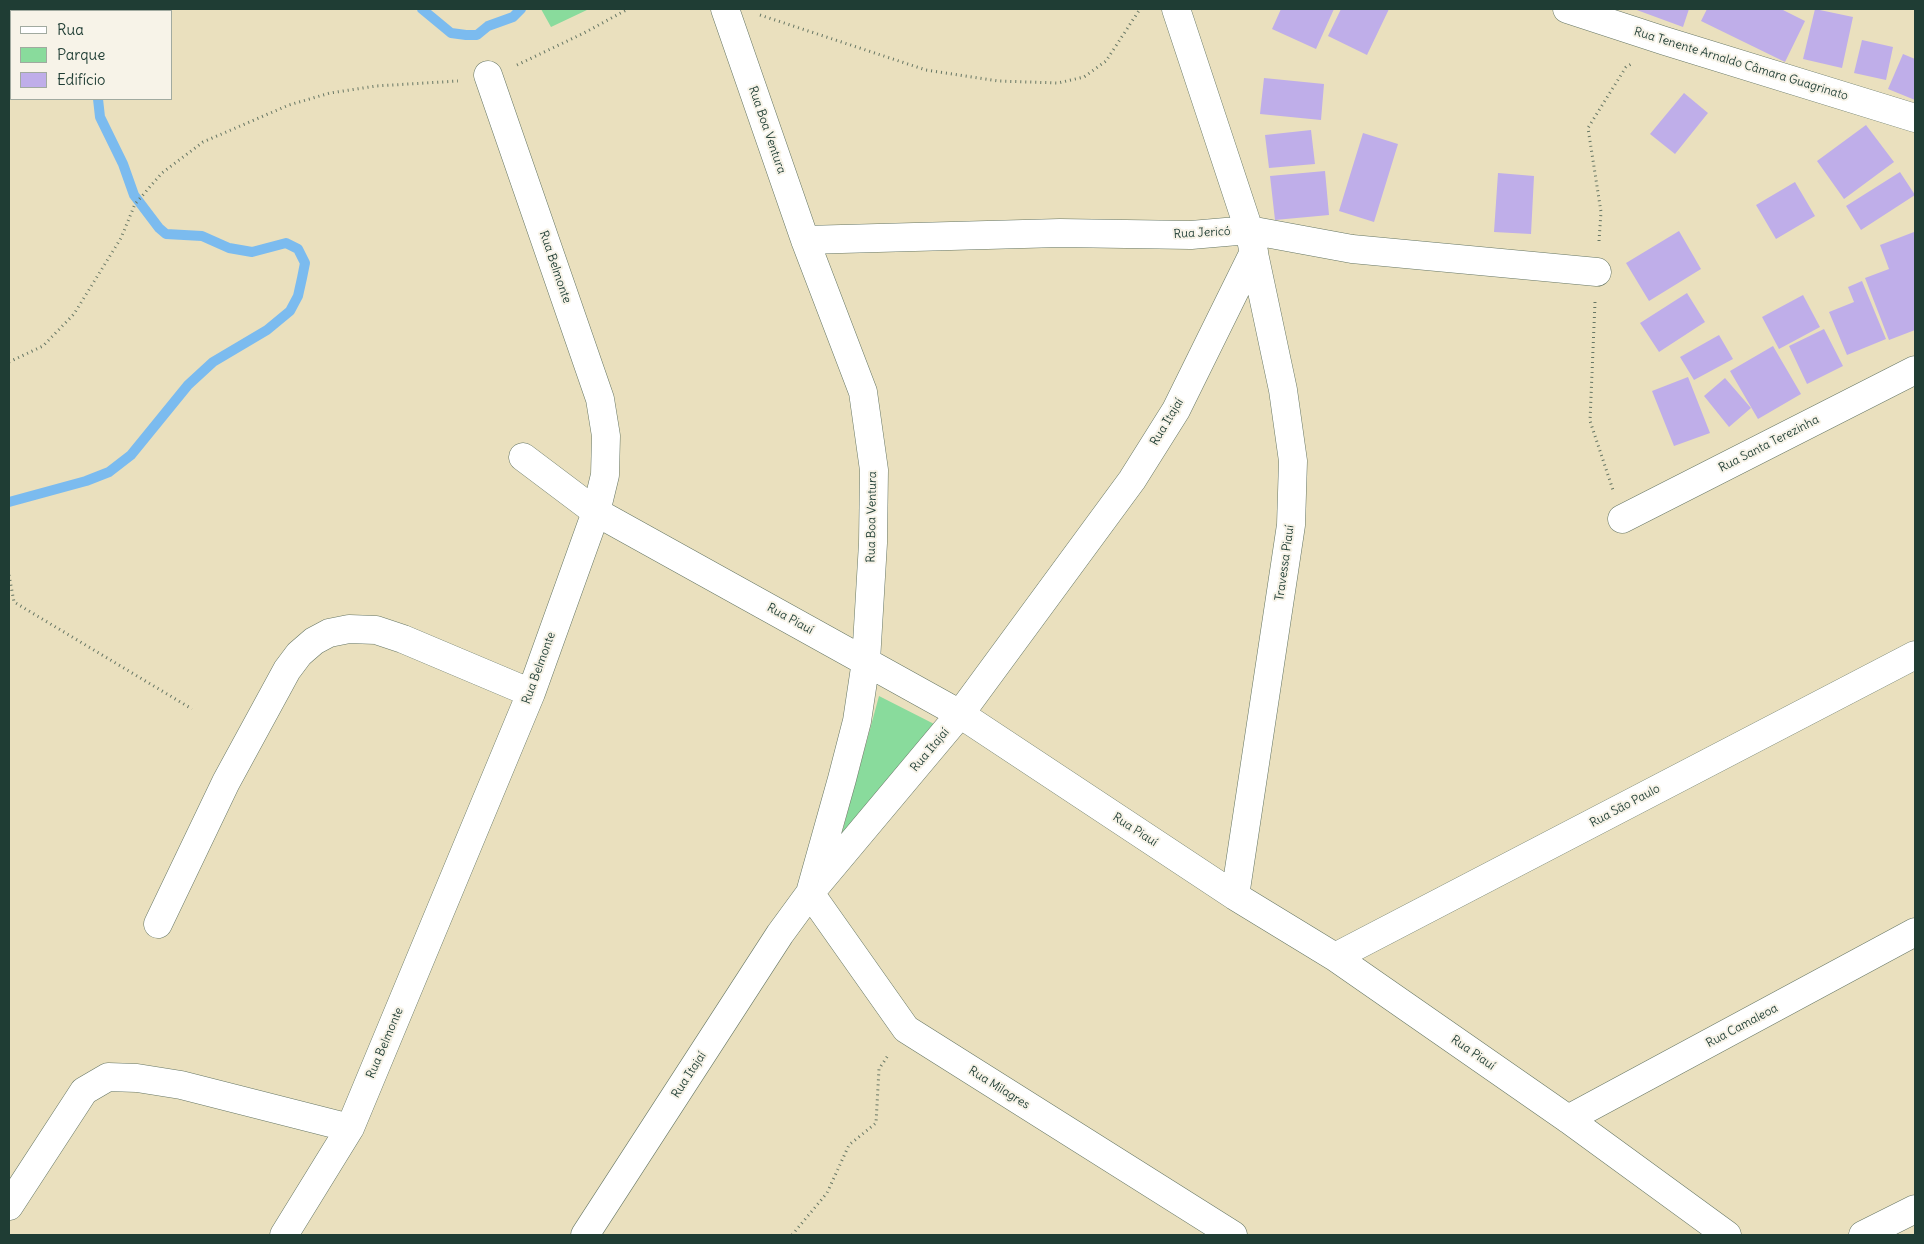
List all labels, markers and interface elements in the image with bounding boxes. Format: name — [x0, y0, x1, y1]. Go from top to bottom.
legend — [10, 10, 172, 100]
text: Rua — [57, 20, 84, 39]
street label: Rua Tenente Arnaldo Câmara Guagrinato — [1632, 24, 1850, 104]
text: Parque — [57, 45, 105, 64]
text: Edifício — [57, 70, 105, 89]
street label: Rua Boa Ventura — [745, 84, 789, 176]
street label: Rua Jericó — [1173, 224, 1231, 242]
street label: Rua Belmonte — [536, 229, 574, 305]
street label: Rua Itajaí — [1147, 396, 1187, 448]
street label: Rua Santa Terezinha — [1717, 413, 1821, 475]
street label: Rua Boa Ventura — [864, 471, 880, 563]
street label: Travessa Piauí — [1273, 524, 1297, 602]
street label: Rua Piauí — [764, 600, 816, 638]
street label: Rua Belmonte — [519, 630, 559, 706]
street label: Rua Itajaí — [908, 725, 952, 775]
street label: Rua São Paulo — [1587, 781, 1663, 831]
street label: Rua Piauí — [1110, 810, 1160, 850]
street label: Rua Camaleoa — [1704, 1001, 1780, 1051]
street label: Rua Belmonte — [364, 1005, 406, 1081]
street label: Rua Piauí — [1448, 1033, 1498, 1073]
street label: Rua Itajaí — [669, 1049, 709, 1101]
street label: Rua Milagres — [966, 1064, 1032, 1112]

